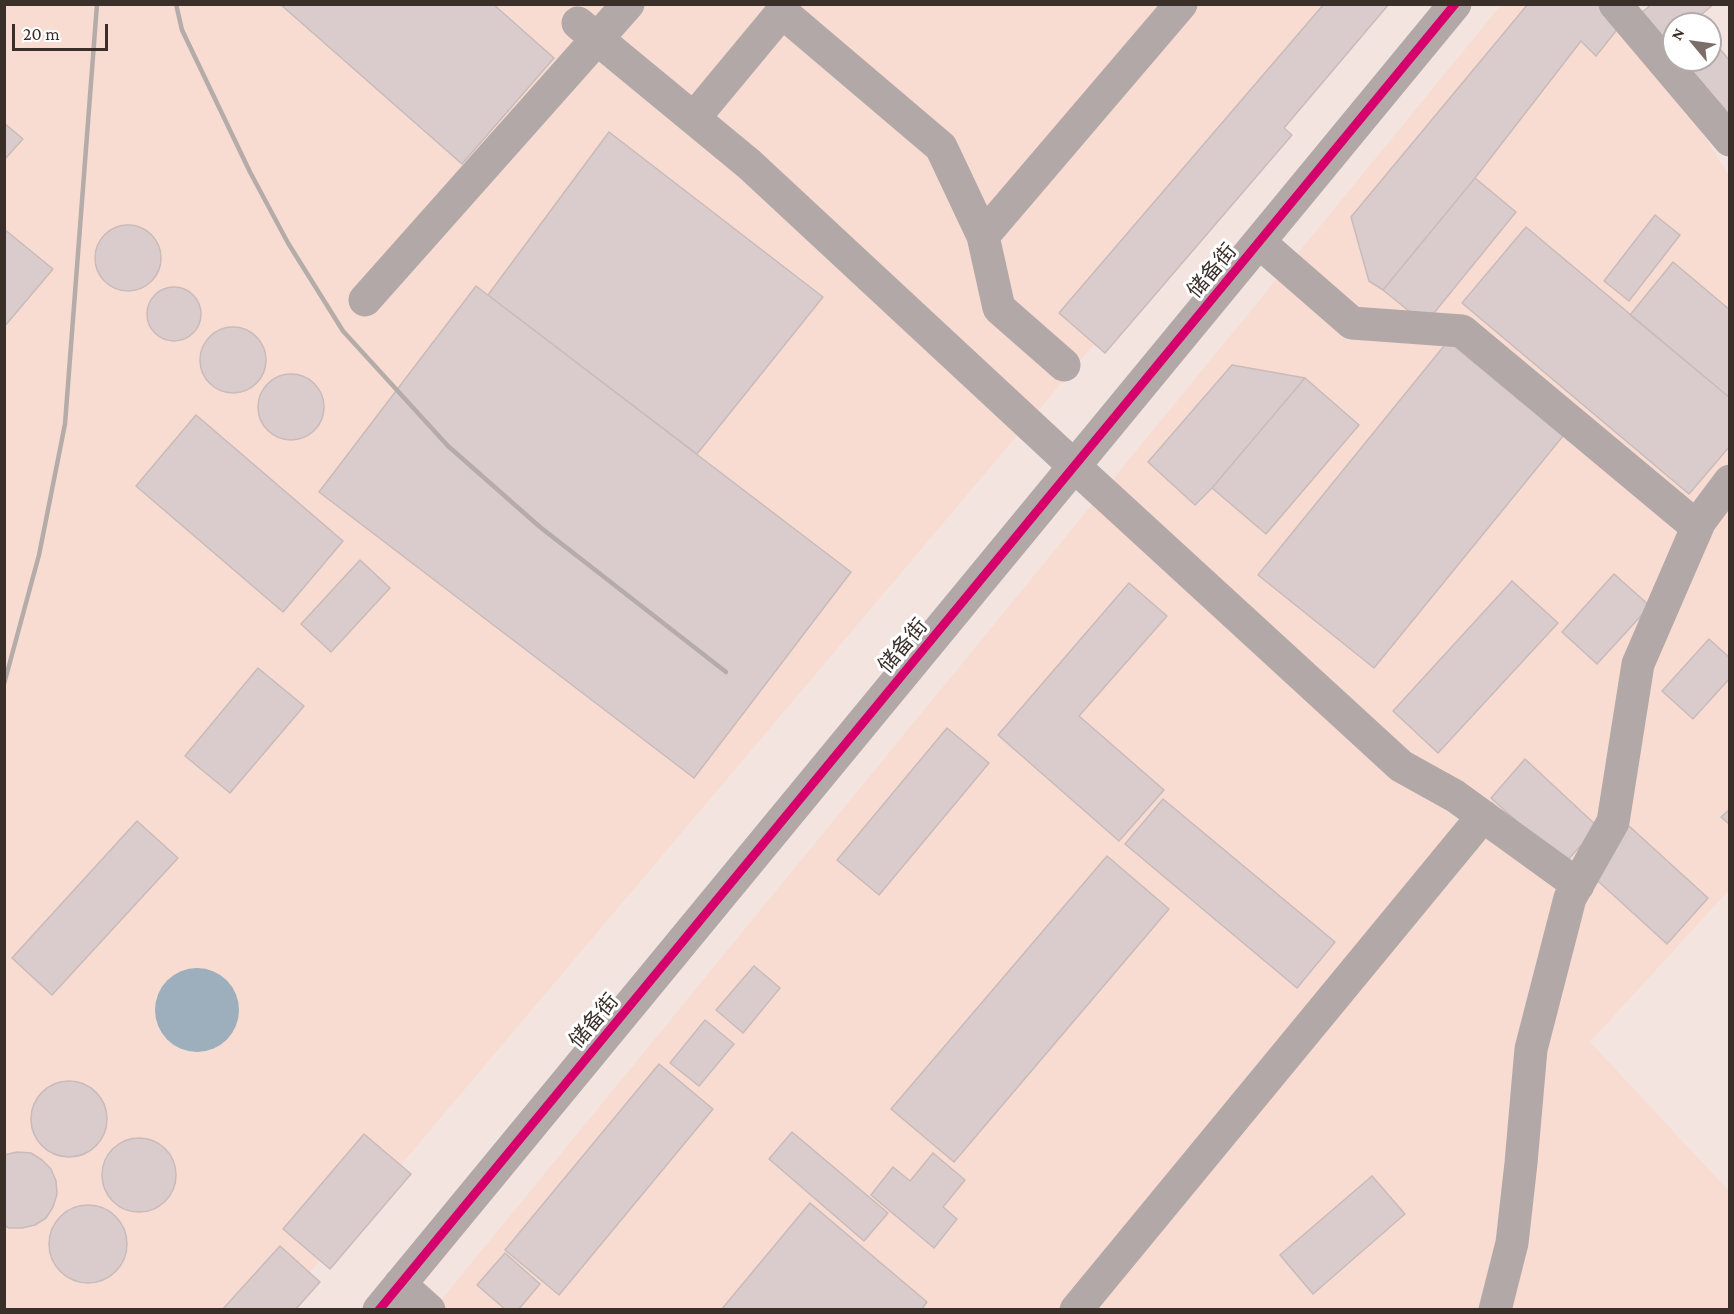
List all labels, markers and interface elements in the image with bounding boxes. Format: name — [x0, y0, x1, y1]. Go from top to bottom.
scale bar — [15, 12, 111, 50]
north arrow — [1662, 12, 1722, 72]
text: 20 m — [23, 24, 60, 44]
text: N — [1667, 25, 1688, 43]
street label: 储备街 — [1182, 239, 1242, 303]
street label: 储备街 — [873, 614, 933, 678]
street label: 储备街 — [564, 989, 624, 1053]

